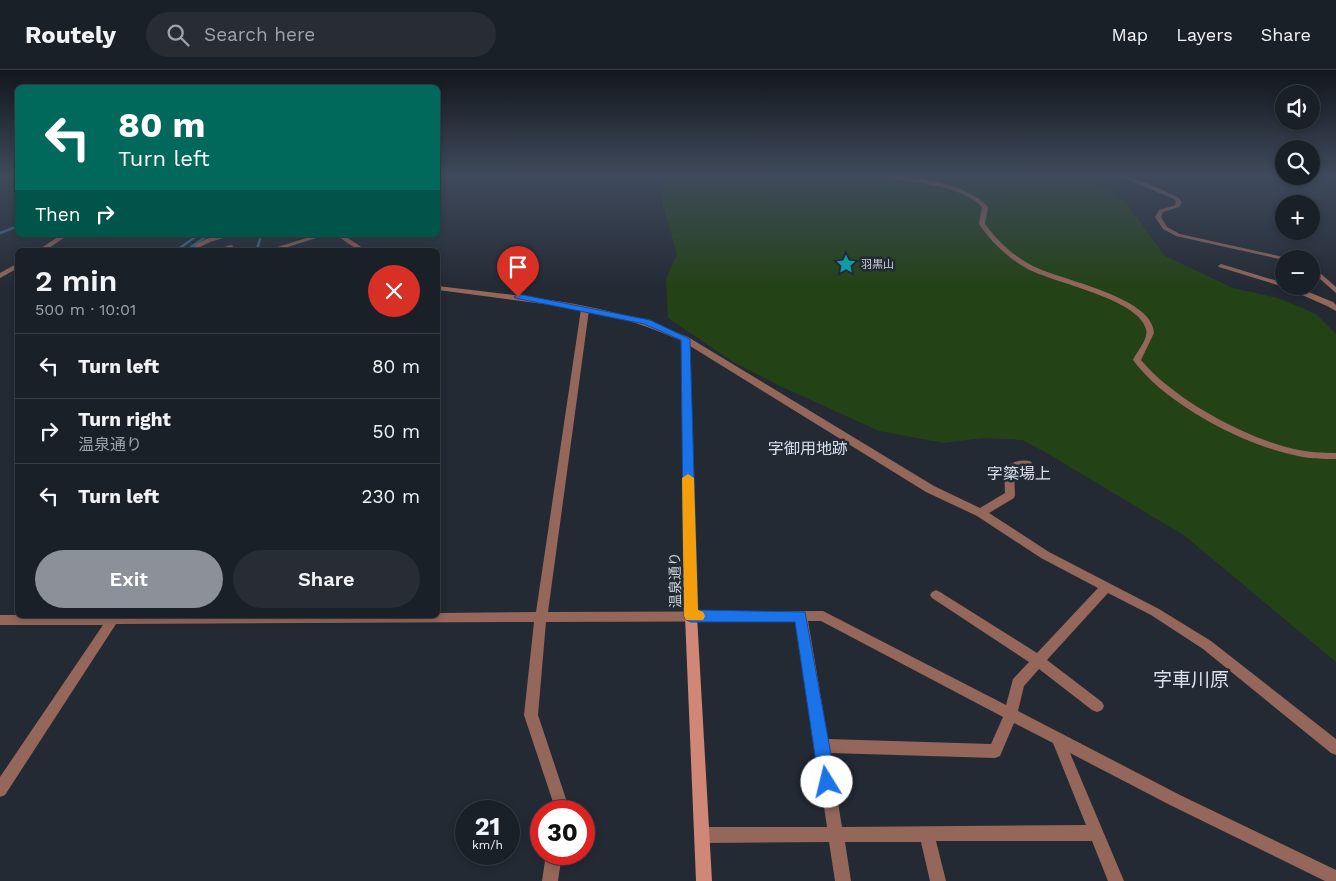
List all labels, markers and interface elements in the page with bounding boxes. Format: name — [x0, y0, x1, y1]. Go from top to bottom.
search box — [146, 12, 496, 57]
text: Routely — [25, 21, 116, 49]
icon: search — [164, 21, 192, 49]
text: Search here — [204, 23, 315, 46]
text: Map — [1111, 24, 1148, 45]
text: Layers — [1176, 24, 1233, 45]
text: Share — [1261, 24, 1311, 45]
map controls — [1275, 85, 1320, 295]
button: sound — [1275, 85, 1320, 130]
text: 80 m — [118, 104, 205, 146]
icon: left — [35, 105, 100, 170]
button: search — [1275, 140, 1320, 185]
text: Turn left — [118, 146, 210, 171]
button: + — [1275, 195, 1320, 240]
icon: right — [91, 200, 119, 228]
text: Then — [35, 203, 81, 226]
pin — [497, 246, 539, 297]
button: − — [1275, 250, 1320, 295]
icon: arrive — [504, 253, 532, 281]
place icon: 羽黒山 — [835, 253, 857, 275]
place label: 羽黒山 — [861, 258, 894, 271]
text: 2 min — [35, 263, 117, 298]
button: close — [368, 265, 420, 317]
text: 500 m · 10:01 — [35, 300, 136, 319]
icon: left — [35, 352, 63, 380]
text: Turn left — [78, 355, 159, 378]
text: 80 m — [372, 355, 420, 378]
text: Turn right — [78, 408, 171, 431]
icon: right — [35, 417, 63, 445]
text: 50 m — [373, 420, 420, 443]
text: 温泉通り — [78, 435, 142, 454]
district label: 字御用地跡 — [768, 439, 848, 458]
district label: 字簗場上 — [987, 464, 1051, 483]
icon: left — [35, 482, 63, 510]
text: Turn left — [78, 485, 159, 508]
text: 230 m — [361, 485, 420, 508]
button: Exit — [35, 550, 223, 608]
button: Share — [233, 550, 420, 608]
street label: 温泉通り — [667, 552, 683, 608]
district label: 字車川原 — [1153, 668, 1229, 691]
position arrow — [800, 755, 852, 807]
speed limit sign: 30 — [530, 800, 595, 865]
text: 21 — [475, 812, 500, 841]
text: km/h — [472, 838, 503, 852]

